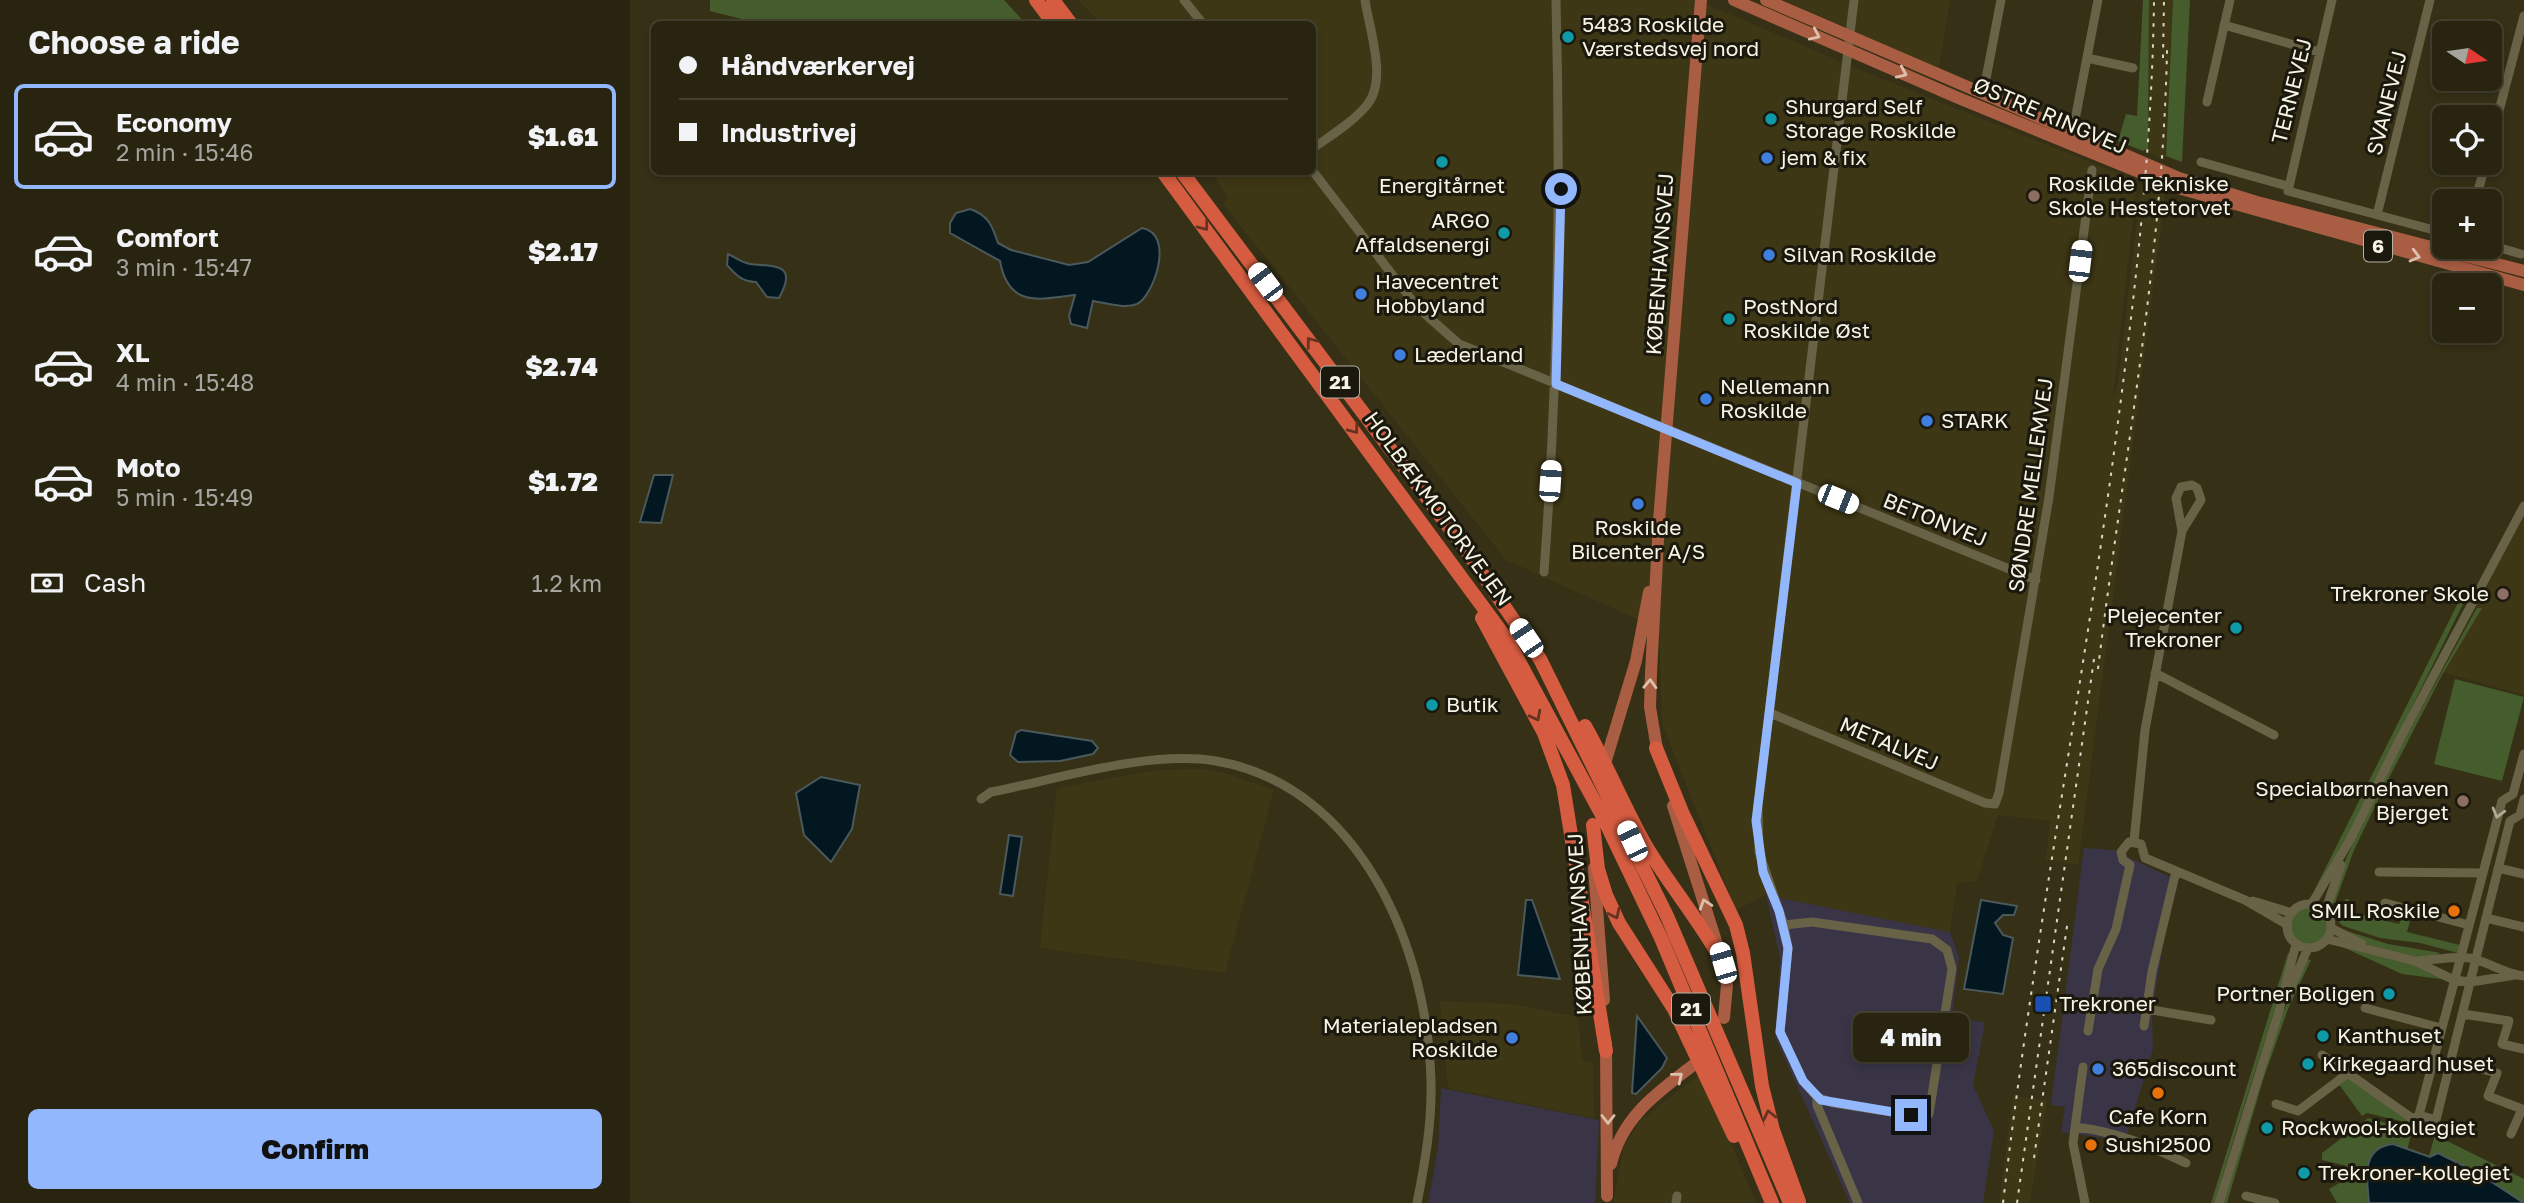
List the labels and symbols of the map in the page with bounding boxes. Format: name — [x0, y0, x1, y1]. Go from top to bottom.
place label: 5483 Roskilde Værstedsvej nord — [1582, 11, 1759, 61]
north arrow — [2432, 21, 2502, 91]
one-way arrow — [1808, 27, 1820, 41]
marker: 5483 Roskilde Værstedsvej nord — [1560, 29, 1576, 45]
street label: TERNEVEJ — [2265, 35, 2317, 146]
street label: SVANEVEJ — [2360, 48, 2412, 158]
one-way arrow — [1894, 65, 1907, 79]
street label: ØSTRE RINGVEJ — [1970, 71, 2131, 159]
place label: Shurgard Self Storage Roskilde — [1785, 93, 1956, 143]
marker: Shurgard Self Storage Roskilde — [1763, 111, 1779, 127]
place label: jem & fix — [1780, 144, 1867, 170]
marker: jem & fix — [1759, 150, 1775, 166]
marker: Energitårnet — [1434, 154, 1450, 170]
place label: Roskilde Tekniske Skole Hestetorvet — [2048, 170, 2231, 220]
place label: Energitårnet — [1379, 172, 1505, 198]
street label: KØBENHAVNSVEJ — [1640, 172, 1678, 356]
route start — [1545, 173, 1577, 205]
marker: Roskilde Tekniske Skole Hestetorvet — [2026, 188, 2042, 204]
place label: ARGO Affaldsenergi — [1355, 207, 1490, 257]
one-way arrow — [1196, 219, 1208, 231]
marker: ARGO Affaldsenergi — [1496, 225, 1512, 241]
road number: 6 — [2364, 230, 2392, 262]
car — [2068, 239, 2093, 283]
place label: Silvan Roskilde — [1783, 241, 1936, 267]
marker: Silvan Roskilde — [1761, 247, 1777, 263]
one-way arrow — [2409, 248, 2421, 262]
car — [1244, 259, 1287, 305]
place label: Havecentret Hobbyland — [1375, 268, 1499, 318]
marker: Havecentret Hobbyland — [1353, 286, 1369, 302]
place label: PostNord Roskilde Øst — [1743, 293, 1870, 343]
marker: PostNord Roskilde Øst — [1721, 311, 1737, 327]
one-way arrow — [1306, 337, 1319, 350]
place label: Læderland — [1414, 341, 1524, 367]
marker: Læderland — [1392, 347, 1408, 363]
road number: 21 — [1321, 366, 1359, 398]
place label: Nellemann Roskilde — [1720, 373, 1830, 423]
street label: SØNDRE MELLEMVEJ — [2002, 376, 2058, 594]
marker: Nellemann Roskilde — [1698, 391, 1714, 407]
street label: HOLBÆKMOTORVEJEN — [1360, 406, 1518, 611]
place label: STARK — [1941, 407, 2008, 433]
marker: STARK — [1919, 413, 1935, 429]
one-way arrow — [1346, 421, 1358, 434]
car — [1539, 459, 1562, 503]
car — [1815, 481, 1862, 517]
street label: BETONVEJ — [1880, 486, 1991, 552]
marker: Roskilde Bilcenter A/S — [1630, 496, 1646, 512]
place label: Roskilde Bilcenter A/S — [1571, 514, 1705, 564]
place label: Trekroner Skole — [2331, 580, 2489, 606]
marker: Trekroner Skole — [2495, 586, 2511, 602]
place label: Plejecenter Trekroner — [2107, 602, 2222, 652]
car — [1506, 615, 1547, 661]
marker: Plejecenter Trekroner — [2228, 620, 2244, 636]
one-way arrow — [1643, 679, 1658, 690]
place label: Butik — [1446, 691, 1499, 717]
marker: Butik — [1424, 697, 1440, 713]
one-way arrow — [1527, 709, 1541, 721]
street label: METALVEJ — [1836, 711, 1943, 776]
place label: Specialbørnehaven Bjerget — [2255, 775, 2449, 825]
marker: Specialbørnehaven Bjerget — [2455, 793, 2471, 809]
one-way arrow — [2492, 807, 2507, 819]
car — [1614, 818, 1651, 864]
street label: KØBENHAVNSVEJ — [1561, 832, 1597, 1016]
place label: SMIL Roskile — [2311, 897, 2440, 923]
one-way arrow — [1699, 898, 1713, 910]
marker: SMIL Roskile — [2446, 903, 2462, 919]
one-way arrow — [1606, 907, 1620, 919]
car — [1708, 940, 1739, 986]
place label: Portner Boligen — [2216, 980, 2375, 1006]
marker: Portner Boligen — [2381, 986, 2397, 1002]
place label: Trekroner — [2059, 990, 2156, 1016]
road number: 21 — [1672, 993, 1710, 1024]
marker: Trekroner — [2033, 994, 2053, 1014]
place label: Materialepladsen Roskilde — [1323, 1012, 1498, 1062]
callout: 4 min — [1853, 1014, 1969, 1062]
place label: Kanthuset — [2337, 1022, 2442, 1048]
marker: Kanthuset — [2315, 1028, 2331, 1044]
marker: Materialepladsen Roskilde — [1504, 1030, 1520, 1046]
place label: Kirkegaard huset — [2322, 1050, 2494, 1076]
place label: 365discount — [2112, 1055, 2237, 1081]
marker: Kirkegaard huset — [2300, 1056, 2316, 1072]
marker: 365discount — [2090, 1061, 2106, 1077]
one-way arrow — [1670, 1073, 1682, 1086]
marker: Cafe Korn — [2150, 1085, 2166, 1101]
route end — [1895, 1099, 1927, 1131]
place label: Cafe Korn — [2109, 1103, 2207, 1129]
one-way arrow — [1763, 1109, 1778, 1121]
one-way arrow — [1600, 1114, 1615, 1125]
place label: Rockwool-kollegiet — [2281, 1114, 2476, 1140]
marker: Rockwool-kollegiet — [2259, 1120, 2275, 1136]
place label: Sushi2500 — [2105, 1131, 2211, 1157]
marker: Sushi2500 — [2083, 1137, 2099, 1153]
place label: Trekroner-kollegiet — [2318, 1159, 2510, 1185]
marker: Trekroner-kollegiet — [2296, 1165, 2312, 1181]

